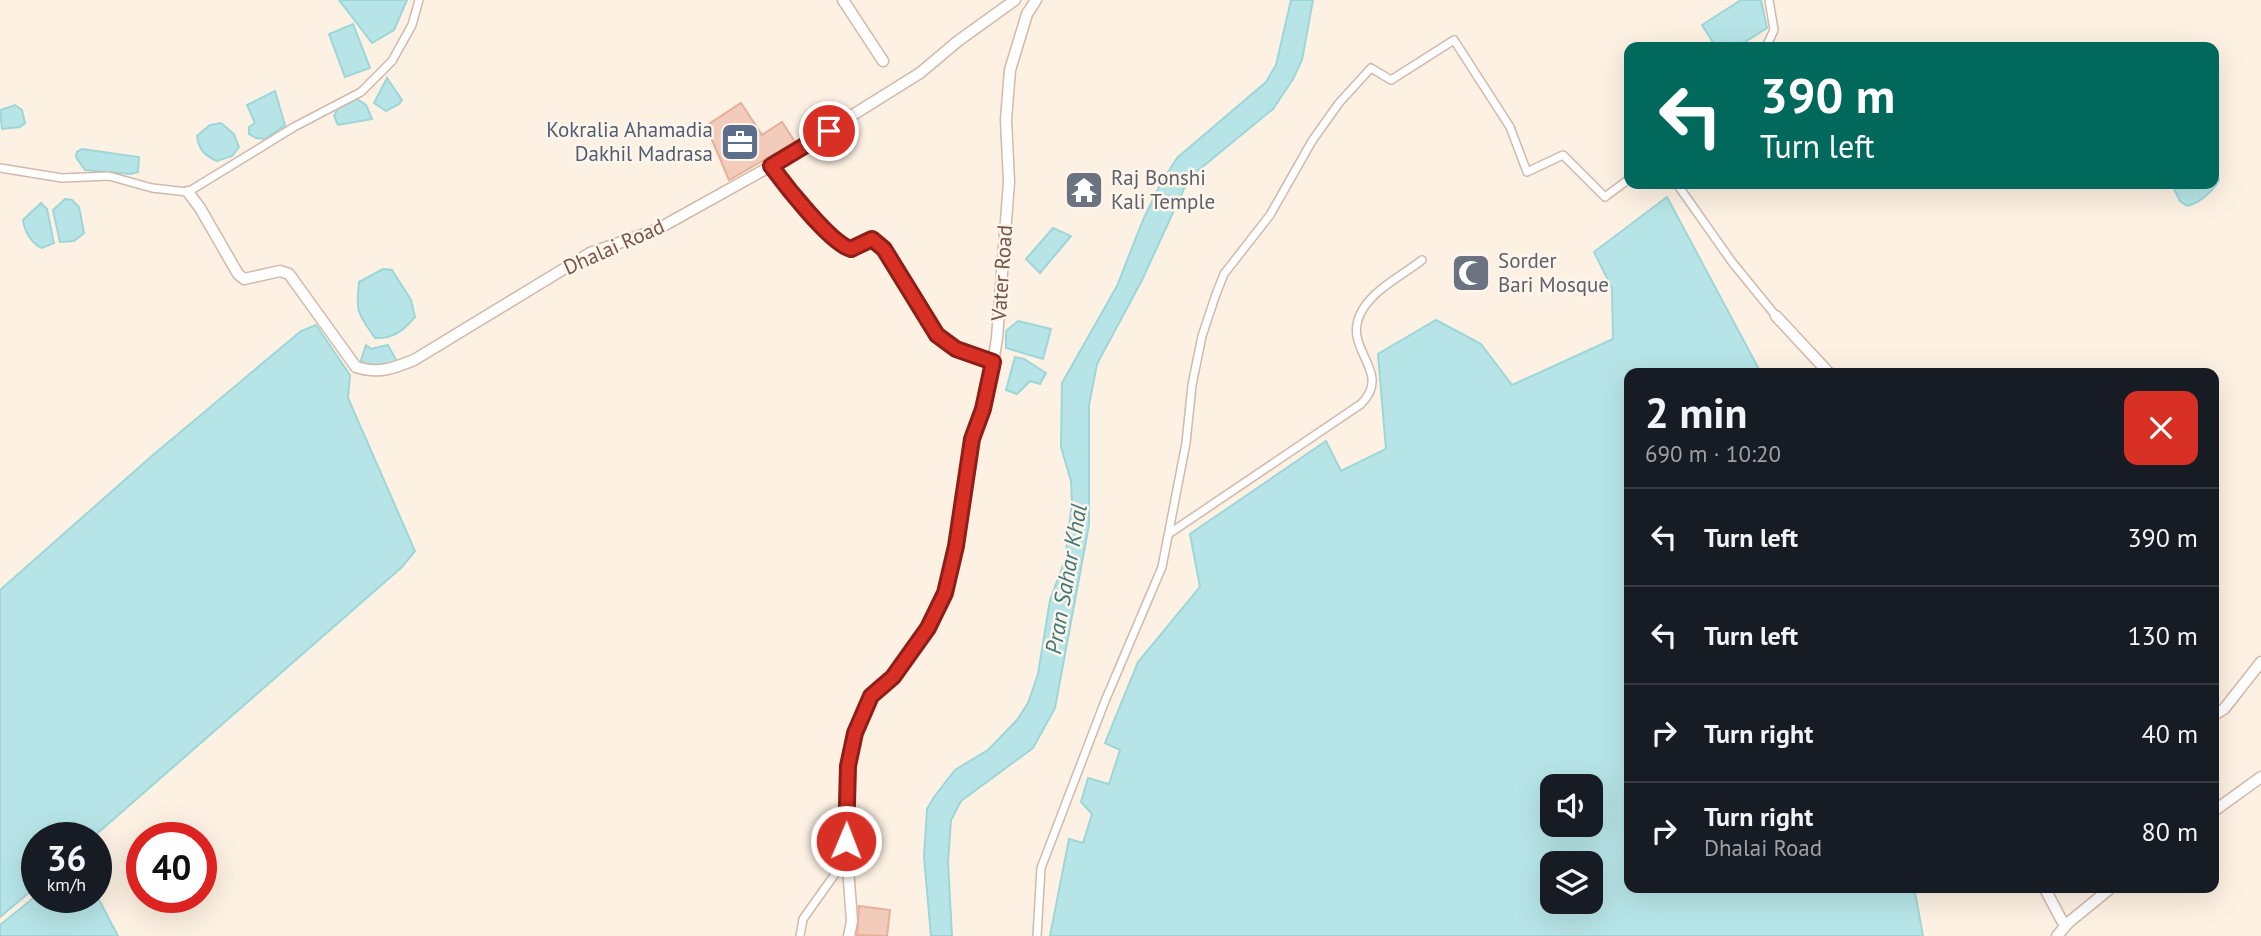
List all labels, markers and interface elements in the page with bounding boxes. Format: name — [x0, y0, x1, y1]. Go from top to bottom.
text: 390 m — [1760, 63, 1895, 127]
icon: left — [1645, 70, 1736, 161]
pin — [799, 101, 859, 161]
icon: arrive — [810, 112, 848, 150]
place label: Kokralia Ahamadia Dakhil Madrasa — [546, 116, 713, 167]
office icon: Kokralia Ahamadia Dakhil Madrasa — [719, 121, 761, 163]
text: Turn left — [1760, 125, 1875, 167]
place label: Raj Bonshi Kali Temple — [1111, 164, 1215, 215]
temple icon: Raj Bonshi Kali Temple — [1063, 169, 1105, 211]
street label: Dhalai Road — [559, 212, 669, 281]
street label: Vater Road — [985, 224, 1018, 323]
place label: Sorder Bari Mosque — [1498, 247, 1609, 298]
mosque icon: Sorder Bari Mosque — [1450, 252, 1492, 294]
text: 2 min — [1645, 385, 1747, 440]
button: close — [2124, 391, 2198, 465]
text: 690 m · 10:20 — [1645, 439, 1781, 468]
water label: Pran Sahar Khal — [1038, 502, 1093, 656]
icon: left — [1645, 518, 1683, 556]
text: Turn left — [1704, 521, 1798, 554]
text: 390 m — [2127, 521, 2198, 554]
icon: left — [1645, 616, 1683, 654]
text: Turn left — [1704, 619, 1798, 652]
text: 130 m — [2127, 619, 2198, 652]
icon: right — [1645, 714, 1683, 752]
text: Turn right — [1704, 717, 1813, 750]
text: 40 m — [2142, 717, 2198, 750]
map controls — [1540, 774, 1603, 914]
button: sound — [1540, 774, 1603, 837]
text: Turn right — [1704, 800, 1813, 833]
position arrow — [809, 804, 883, 878]
icon: right — [1645, 812, 1683, 850]
text: 80 m — [2142, 815, 2198, 848]
speed limit sign: 40 — [126, 822, 217, 913]
text: Dhalai Road — [1704, 833, 1822, 862]
text: 36 — [47, 835, 86, 881]
button: layers — [1540, 851, 1603, 914]
text: km/h — [47, 873, 86, 896]

